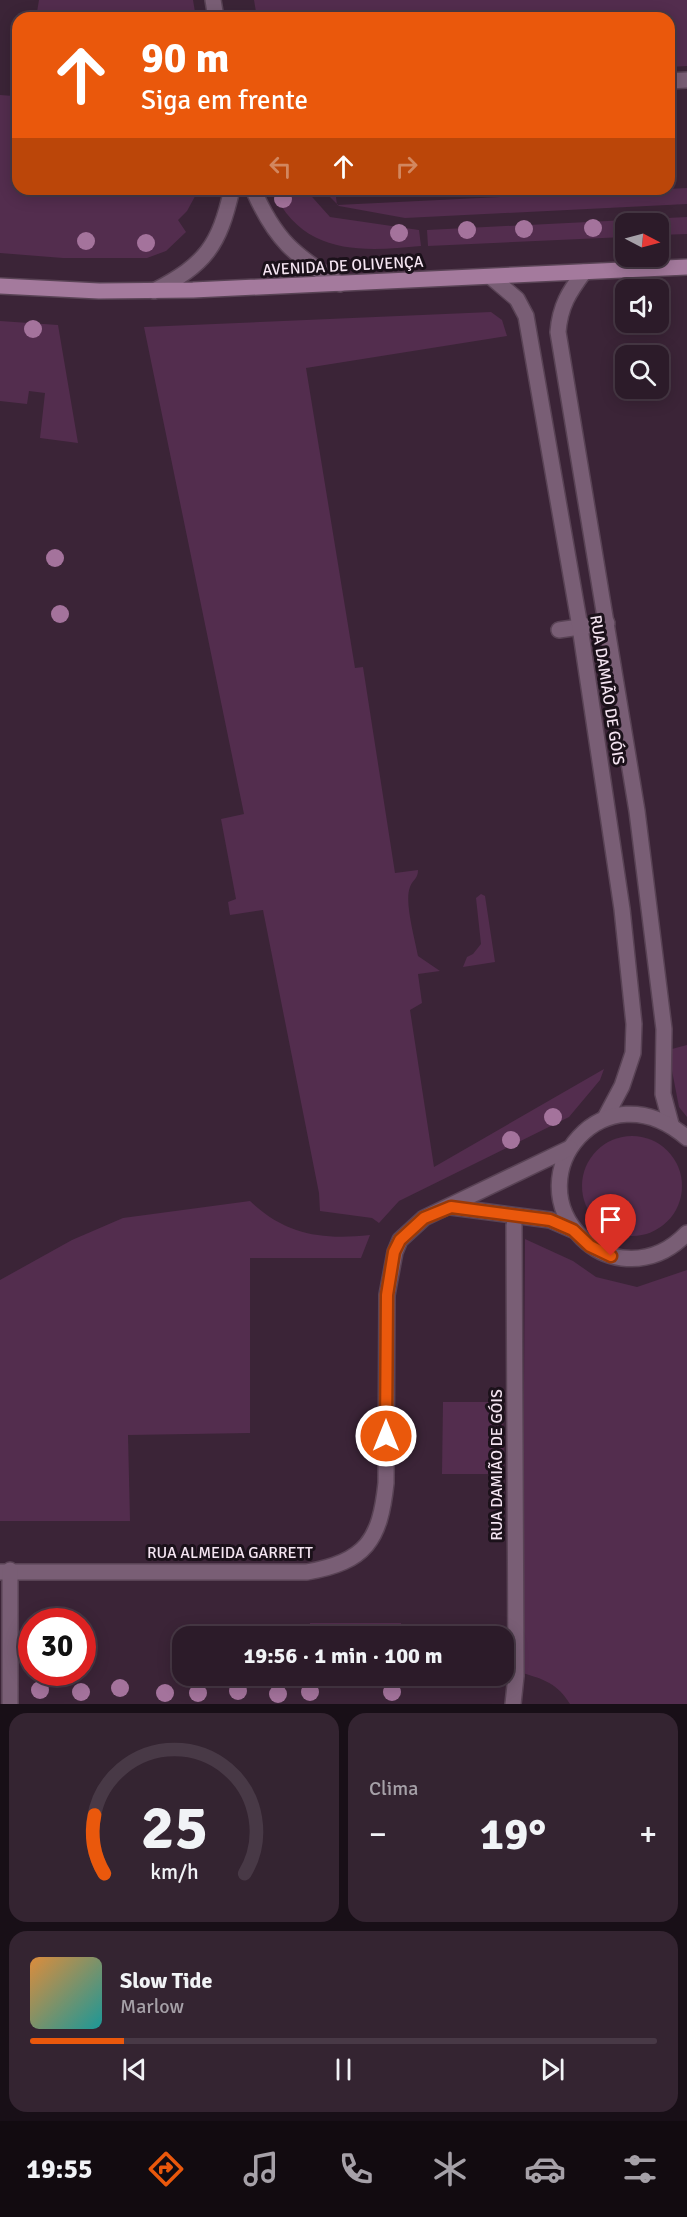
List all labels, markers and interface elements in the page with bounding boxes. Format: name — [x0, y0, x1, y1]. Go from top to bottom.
text: 90 m — [141, 33, 230, 84]
icon: ahead — [42, 36, 120, 114]
text: Siga em frente — [141, 84, 308, 117]
icon: left — [264, 150, 297, 183]
icon: ahead — [327, 150, 360, 183]
icon: right — [390, 150, 423, 183]
north arrow — [615, 213, 669, 267]
map controls — [615, 213, 669, 399]
street label: AVENIDA DE OLIVENÇA — [262, 252, 424, 280]
button: sound — [615, 279, 669, 333]
button: search — [615, 345, 669, 399]
street label: RUA DAMIÃO DE GÓIS — [585, 614, 629, 767]
pin — [585, 1194, 636, 1256]
icon: arrive — [594, 1203, 627, 1236]
street label: RUA DAMIÃO DE GÓIS — [487, 1389, 507, 1541]
position arrow — [354, 1404, 418, 1468]
street label: RUA ALMEIDA GARRETT — [147, 1543, 313, 1563]
speed limit sign: 30 — [18, 1608, 96, 1686]
text: 19:56 · 1 min · 100 m — [243, 1642, 443, 1669]
text: Clima — [369, 1776, 418, 1801]
text: 25 — [140, 1789, 208, 1866]
text: 19° — [480, 1807, 546, 1862]
text: − — [369, 1814, 387, 1855]
text: + — [639, 1814, 657, 1855]
text: km/h — [150, 1860, 198, 1886]
text: Slow Tide — [120, 1967, 212, 1994]
text: Marlow — [120, 1994, 184, 2019]
icon: previous — [118, 2053, 151, 2086]
icon: pause — [327, 2053, 360, 2086]
icon: next — [536, 2053, 569, 2086]
icon: directions — [145, 2148, 187, 2190]
icon: music — [240, 2148, 282, 2190]
icon: phone — [335, 2148, 377, 2190]
icon: climate — [429, 2148, 471, 2190]
icon: car — [524, 2148, 566, 2190]
icon: filters — [619, 2148, 661, 2190]
text: 19:55 — [26, 2153, 93, 2186]

